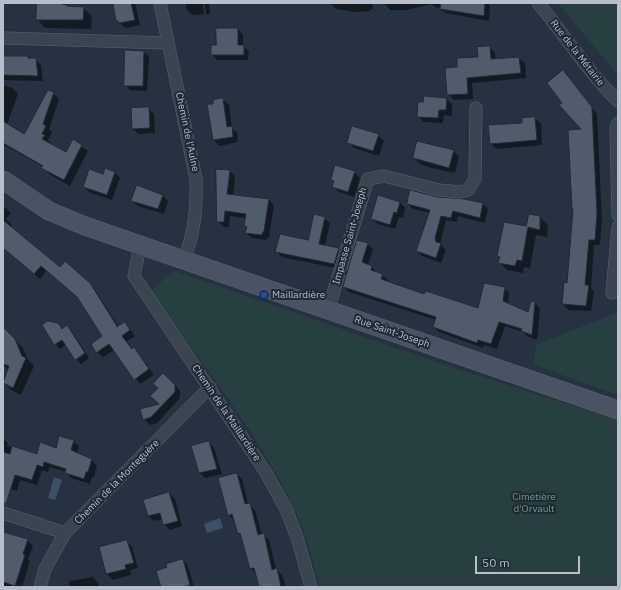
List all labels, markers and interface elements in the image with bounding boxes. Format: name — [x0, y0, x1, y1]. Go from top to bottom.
street label: Rue de la Métairie — [547, 18, 607, 88]
street label: Chemin de l'Aulne — [173, 91, 201, 173]
street label: Impasse Saint-Joseph — [330, 186, 370, 286]
place label: Maillardière — [272, 289, 325, 301]
marker: Maillardière — [259, 290, 269, 300]
street label: Rue Saint-Joseph — [353, 313, 431, 351]
street label: Chemin de la Maillardière — [189, 362, 263, 464]
street label: Chemin de la Monteguère — [72, 437, 162, 527]
park label: Cimetière d'Orvault — [512, 491, 556, 514]
scale bar — [477, 548, 582, 574]
text: 50 m — [482, 555, 510, 570]

